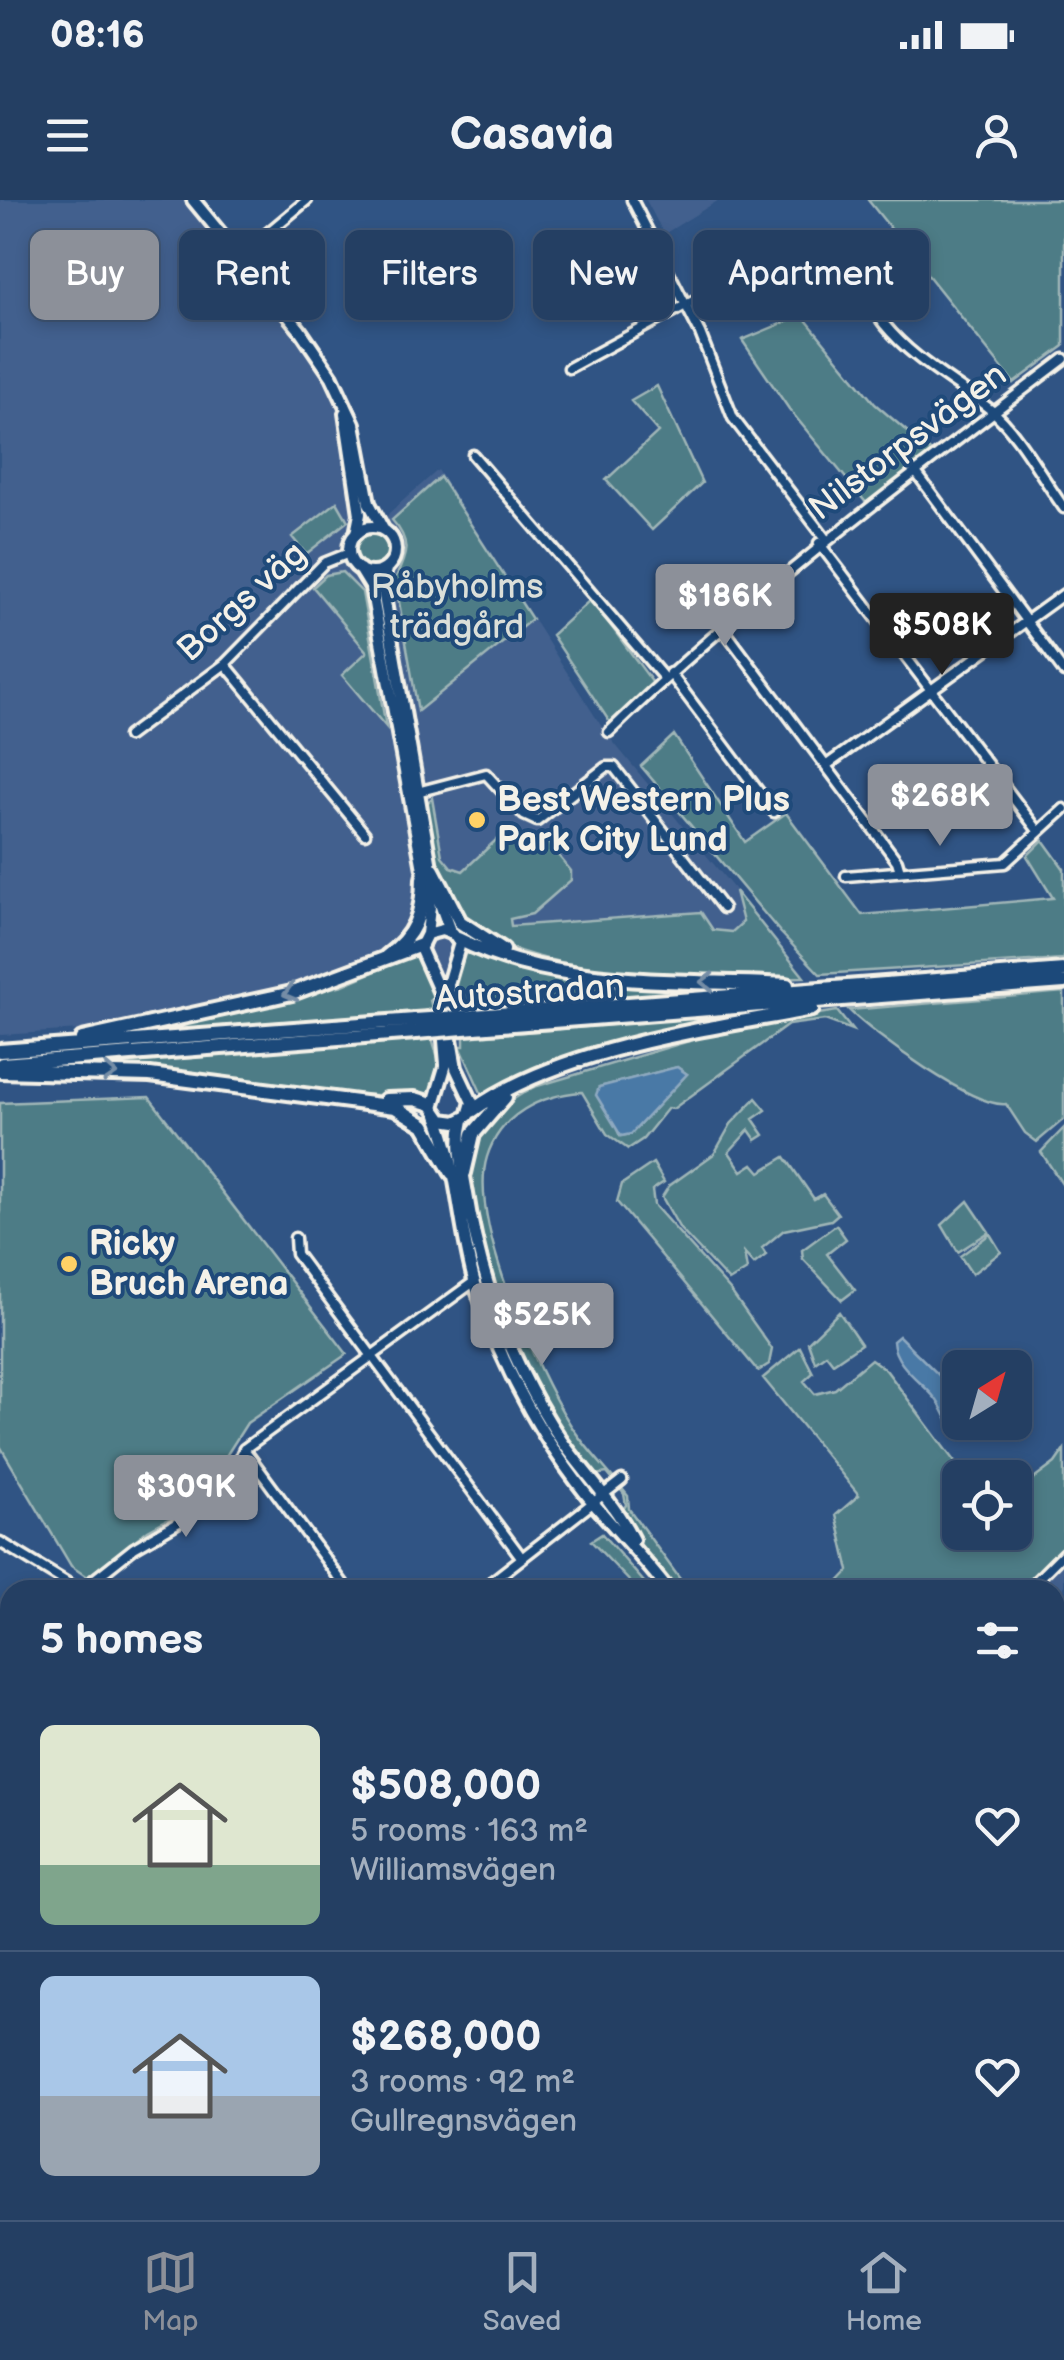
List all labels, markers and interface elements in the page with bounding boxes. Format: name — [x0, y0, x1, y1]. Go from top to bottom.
text: 08:16 — [50, 13, 145, 58]
icon: menu — [40, 108, 95, 163]
text: Casavia — [450, 108, 614, 163]
icon: person — [969, 108, 1024, 163]
chip: Buy — [30, 230, 159, 320]
chip: Rent — [179, 230, 325, 320]
chip: Filters — [345, 230, 513, 320]
chip: New — [533, 230, 673, 320]
chip: Apartment — [693, 230, 929, 320]
street label: Nilstorpsvägen — [801, 354, 1015, 530]
street label: Borgs väg — [168, 533, 316, 671]
pin: $186K — [655, 564, 795, 649]
park label: Råbyholms trädgård — [370, 566, 544, 649]
text: $186K — [678, 577, 772, 616]
pin: $508K — [872, 593, 1012, 678]
text: $508K — [892, 606, 992, 645]
pin: $268K — [870, 764, 1010, 849]
text: $268K — [890, 777, 990, 816]
place label: Best Western Plus Park City Lund — [497, 779, 790, 862]
marker: Best Western Plus Park City Lund — [466, 809, 488, 831]
street label: Autostradan — [434, 965, 626, 1021]
one-way arrow — [698, 971, 714, 992]
one-way arrow — [282, 981, 299, 1002]
one-way arrow — [103, 1062, 119, 1083]
place label: Ricky Bruch Arena — [89, 1223, 289, 1306]
marker: Ricky Bruch Arena — [58, 1253, 80, 1275]
pin: $525K — [472, 1283, 612, 1368]
text: $525K — [493, 1296, 591, 1335]
north arrow — [942, 1350, 1032, 1440]
map controls — [942, 1350, 1032, 1550]
pin: $309K — [116, 1455, 256, 1540]
button: locate — [942, 1460, 1032, 1550]
text: $309K — [136, 1468, 236, 1507]
icon: filters — [970, 1613, 1025, 1668]
text: 5 homes — [40, 1615, 203, 1666]
text: $508,000 — [350, 1761, 541, 1812]
icon: home — [120, 1765, 240, 1885]
icon: heart — [970, 1798, 1025, 1853]
text: 5 rooms · 163 m² — [350, 1812, 588, 1851]
text: Williamsvägen — [350, 1851, 556, 1890]
text: $268,000 — [350, 2012, 541, 2063]
icon: home — [120, 2016, 240, 2136]
icon: heart — [970, 2049, 1025, 2104]
text: 3 rooms · 92 m² — [350, 2063, 575, 2102]
text: Gullregnsvägen — [350, 2102, 577, 2141]
tab: Map — [142, 2245, 198, 2338]
tab: Saved — [483, 2245, 561, 2338]
tab: Home — [846, 2245, 922, 2338]

